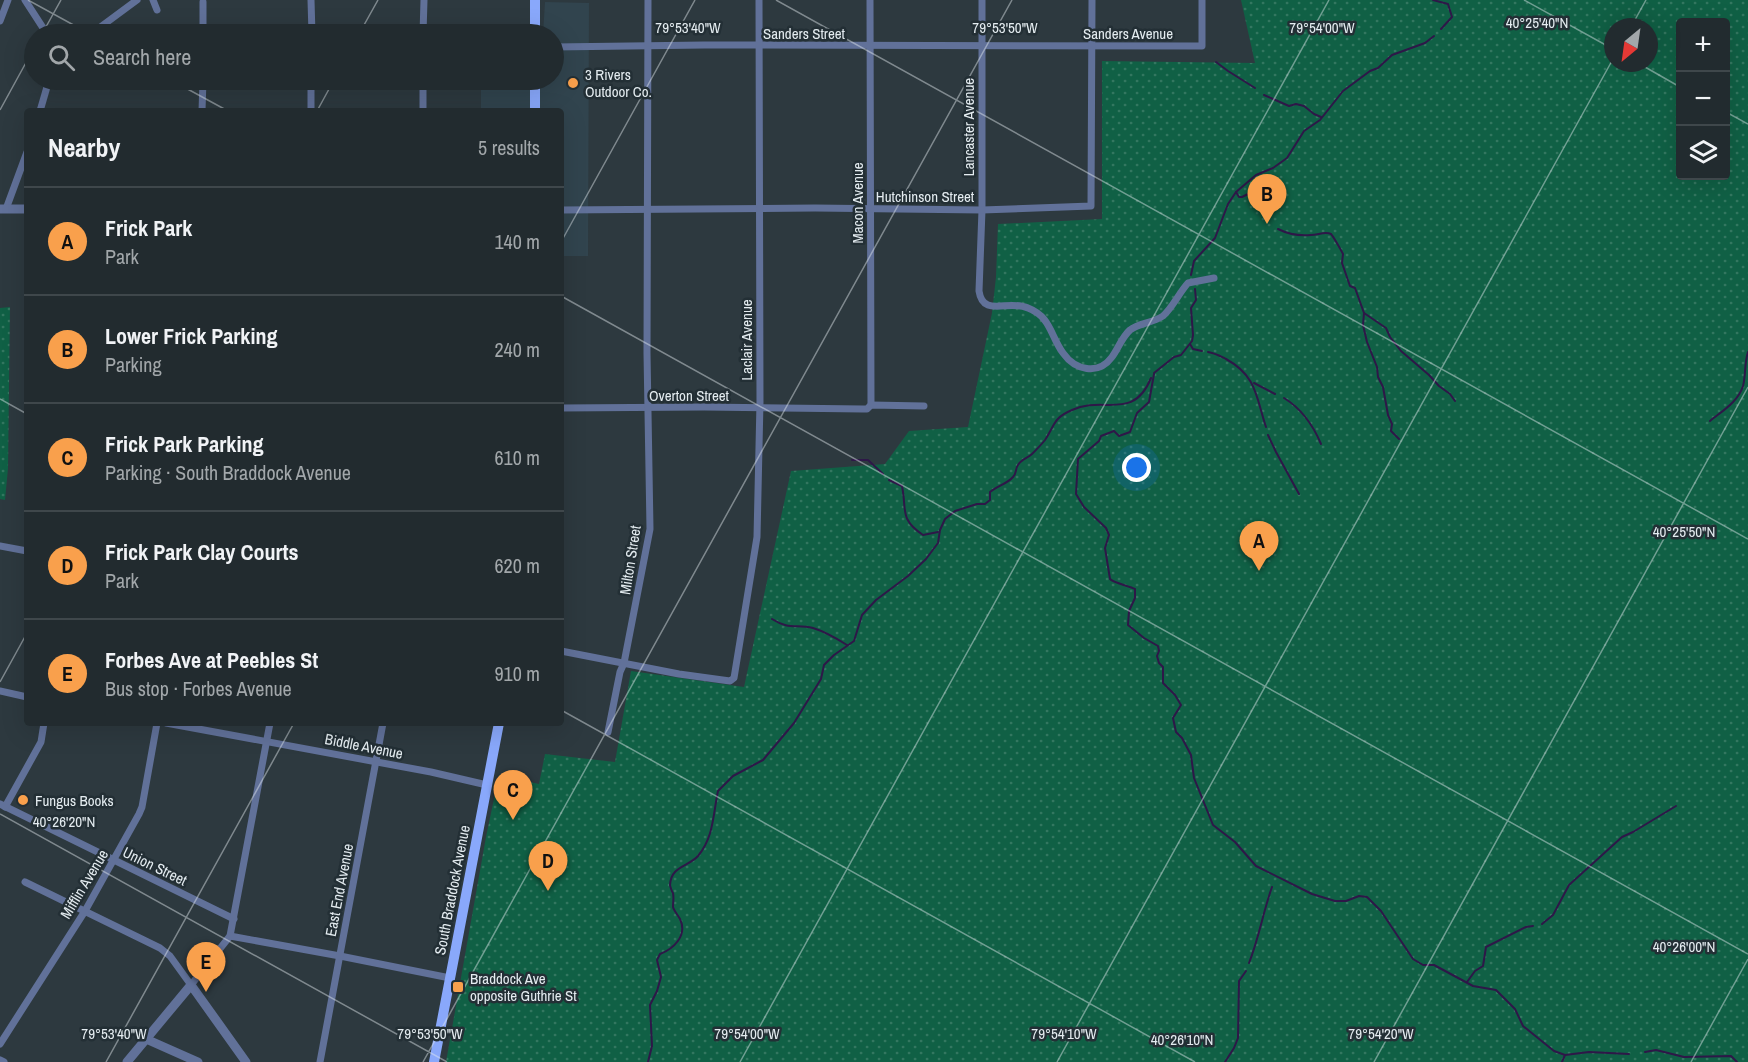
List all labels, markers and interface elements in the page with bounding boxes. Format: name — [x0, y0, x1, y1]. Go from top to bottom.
text: 40°25'40"N — [1506, 12, 1568, 33]
text: 79°53'40"W — [655, 17, 721, 38]
text: 79°53'50"W — [972, 17, 1038, 38]
text: 79°54'00"W — [1289, 17, 1355, 38]
north arrow — [1604, 18, 1658, 72]
map controls — [1676, 18, 1730, 180]
button: + — [1676, 18, 1730, 72]
street label: Sanders Street — [763, 23, 846, 44]
street label: Sanders Avenue — [1083, 23, 1173, 44]
search box — [24, 24, 564, 90]
icon: search — [45, 41, 78, 74]
text: Search here — [93, 42, 191, 72]
place label: 3 Rivers Outdoor Co. — [585, 64, 652, 102]
button: − — [1676, 72, 1730, 126]
marker: 3 Rivers Outdoor Co. — [566, 76, 580, 90]
street label: Lancaster Avenue — [958, 78, 979, 176]
button: layers — [1676, 126, 1730, 180]
text: Nearby — [48, 130, 120, 165]
text: 5 results — [478, 134, 540, 161]
street label: Macon Avenue — [847, 162, 868, 244]
pin: B — [1248, 174, 1286, 224]
street label: Hutchinson Street — [876, 186, 975, 207]
text: Frick Park — [105, 213, 192, 243]
text: A — [62, 228, 73, 255]
text: 140 m — [494, 228, 540, 255]
text: Park — [105, 243, 139, 270]
street label: Laclair Avenue — [736, 299, 757, 381]
text: Lower Frick Parking — [105, 321, 277, 351]
text: B — [62, 336, 73, 363]
text: 240 m — [494, 336, 540, 363]
text: Parking — [105, 351, 162, 378]
street label: Overton Street — [649, 385, 730, 406]
text: Frick Park Parking — [105, 429, 263, 459]
text: C — [62, 444, 73, 471]
text: 610 m — [494, 444, 540, 471]
your location — [1122, 453, 1151, 482]
text: Parking · South Braddock Avenue — [105, 459, 351, 486]
text: 40°25'50"N — [1653, 521, 1715, 542]
pin: A — [1240, 522, 1278, 571]
street label: Milton Street — [614, 523, 646, 596]
text: Frick Park Clay Courts — [105, 537, 299, 567]
text: D — [62, 552, 73, 579]
text: 620 m — [494, 552, 540, 579]
text: Park — [105, 567, 139, 594]
text: Forbes Ave at Peebles St — [105, 645, 318, 675]
text: E — [62, 660, 73, 687]
text: 910 m — [494, 660, 540, 687]
text: Bus stop · Forbes Avenue — [105, 675, 292, 702]
street label: Biddle Avenue — [323, 728, 405, 764]
pin: C — [494, 770, 532, 820]
place label: Fungus Books — [35, 790, 114, 811]
marker: Fungus Books — [16, 793, 30, 807]
text: 40°26'20"N — [33, 811, 95, 832]
street label: South Braddock Avenue — [429, 823, 475, 957]
street label: Union Street — [119, 841, 191, 891]
street label: East End Avenue — [320, 842, 358, 938]
pin: D — [528, 842, 568, 891]
street label: Mifflin Avenue — [55, 845, 113, 923]
text: 40°26'00"N — [1653, 936, 1715, 957]
pin: E — [186, 942, 226, 992]
place label: Braddock Ave opposite Guthrie St — [470, 968, 577, 1006]
marker: Braddock Ave opposite Guthrie St — [451, 980, 465, 994]
text: 79°53'40"W — [81, 1023, 147, 1044]
text: 79°53'50"W — [397, 1023, 463, 1044]
text: 79°54'00"W — [714, 1023, 780, 1044]
text: 79°54'10"W — [1031, 1023, 1097, 1044]
text: 79°54'20"W — [1348, 1023, 1414, 1044]
text: 40°26'10"N — [1151, 1029, 1213, 1050]

